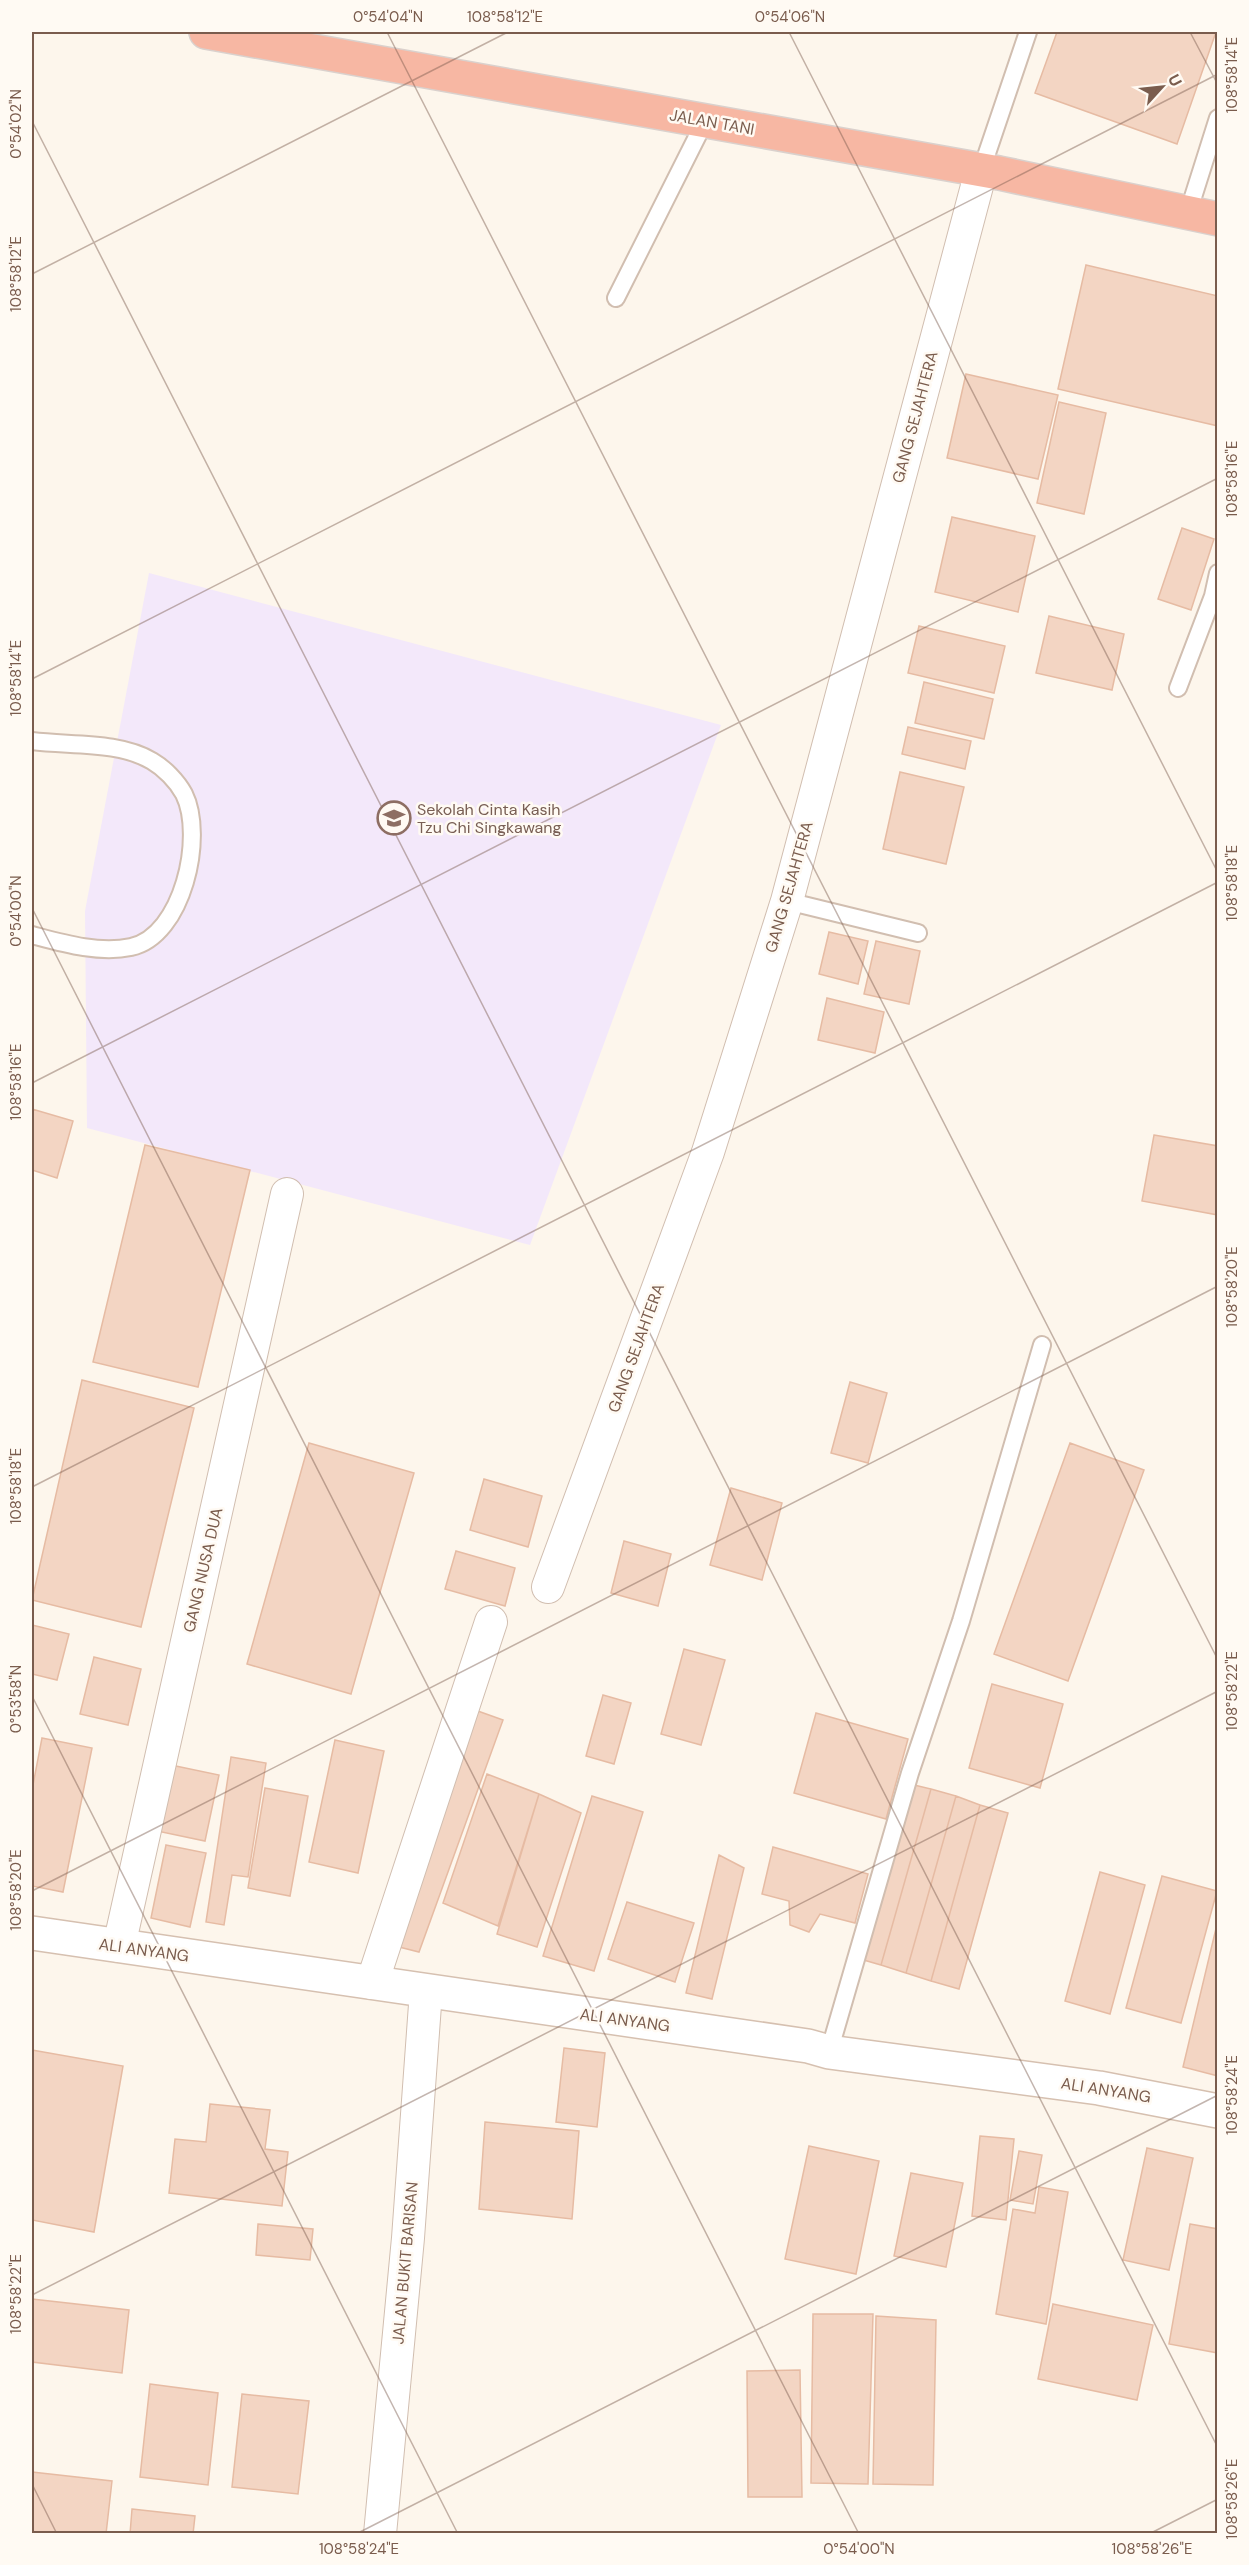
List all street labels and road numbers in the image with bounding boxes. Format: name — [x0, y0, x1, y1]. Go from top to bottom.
street label: JALAN TANI — [668, 104, 756, 140]
street label: GANG SEJAHTERA — [887, 348, 943, 485]
street label: GANG SEJAHTERA — [760, 819, 818, 955]
street label: GANG SEJAHTERA — [603, 1280, 669, 1415]
street label: GANG NUSA DUA — [178, 1505, 228, 1634]
street label: ALI ANYANG — [98, 1933, 190, 1967]
street label: ALI ANYANG — [579, 2003, 671, 2037]
street label: ALI ANYANG — [1060, 2073, 1152, 2107]
street label: JALAN BUKIT BARISAN — [387, 2181, 423, 2345]

